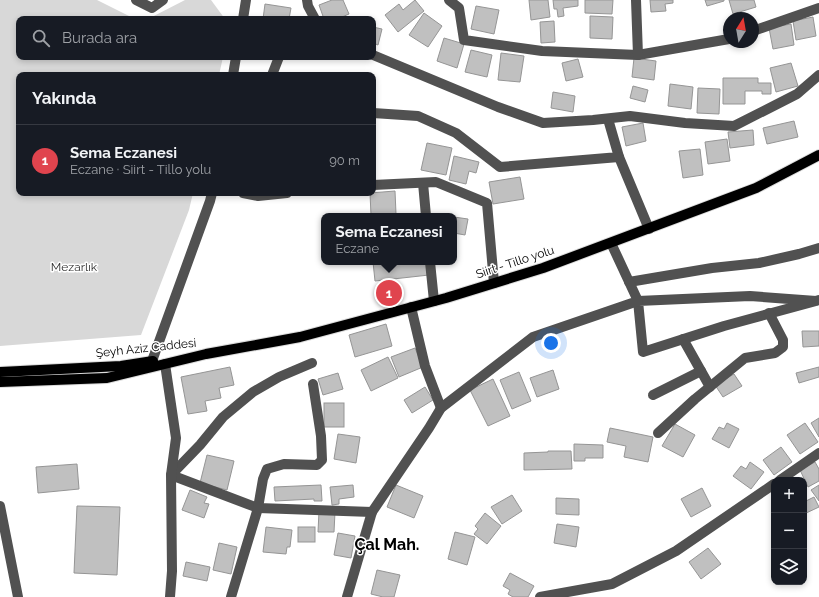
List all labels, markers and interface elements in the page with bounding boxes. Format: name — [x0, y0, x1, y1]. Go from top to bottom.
north arrow — [723, 12, 759, 48]
search box — [16, 16, 376, 60]
icon: search — [30, 27, 52, 49]
text: Burada ara — [62, 29, 137, 47]
text: Yakında — [32, 88, 96, 108]
text: Sema Eczanesi — [70, 144, 177, 162]
text: 1 — [42, 153, 48, 168]
text: 90 m — [329, 153, 360, 168]
text: Eczane · Siirt - Tillo yolu — [70, 162, 211, 177]
popup — [321, 213, 457, 265]
text: Sema Eczanesi — [336, 223, 442, 241]
text: Eczane — [336, 241, 379, 256]
street label: Siirt - Tillo yolu — [474, 243, 556, 281]
park label: Mezarlık — [51, 260, 98, 274]
pin: 1 — [376, 278, 402, 308]
your location — [541, 333, 561, 353]
street label: Şeyh Aziz Caddesi — [95, 336, 197, 360]
map controls — [771, 477, 807, 585]
button: + — [771, 477, 807, 513]
button: − — [771, 513, 807, 549]
district label: Çal Mah. — [355, 535, 419, 554]
button: layers — [771, 549, 807, 585]

